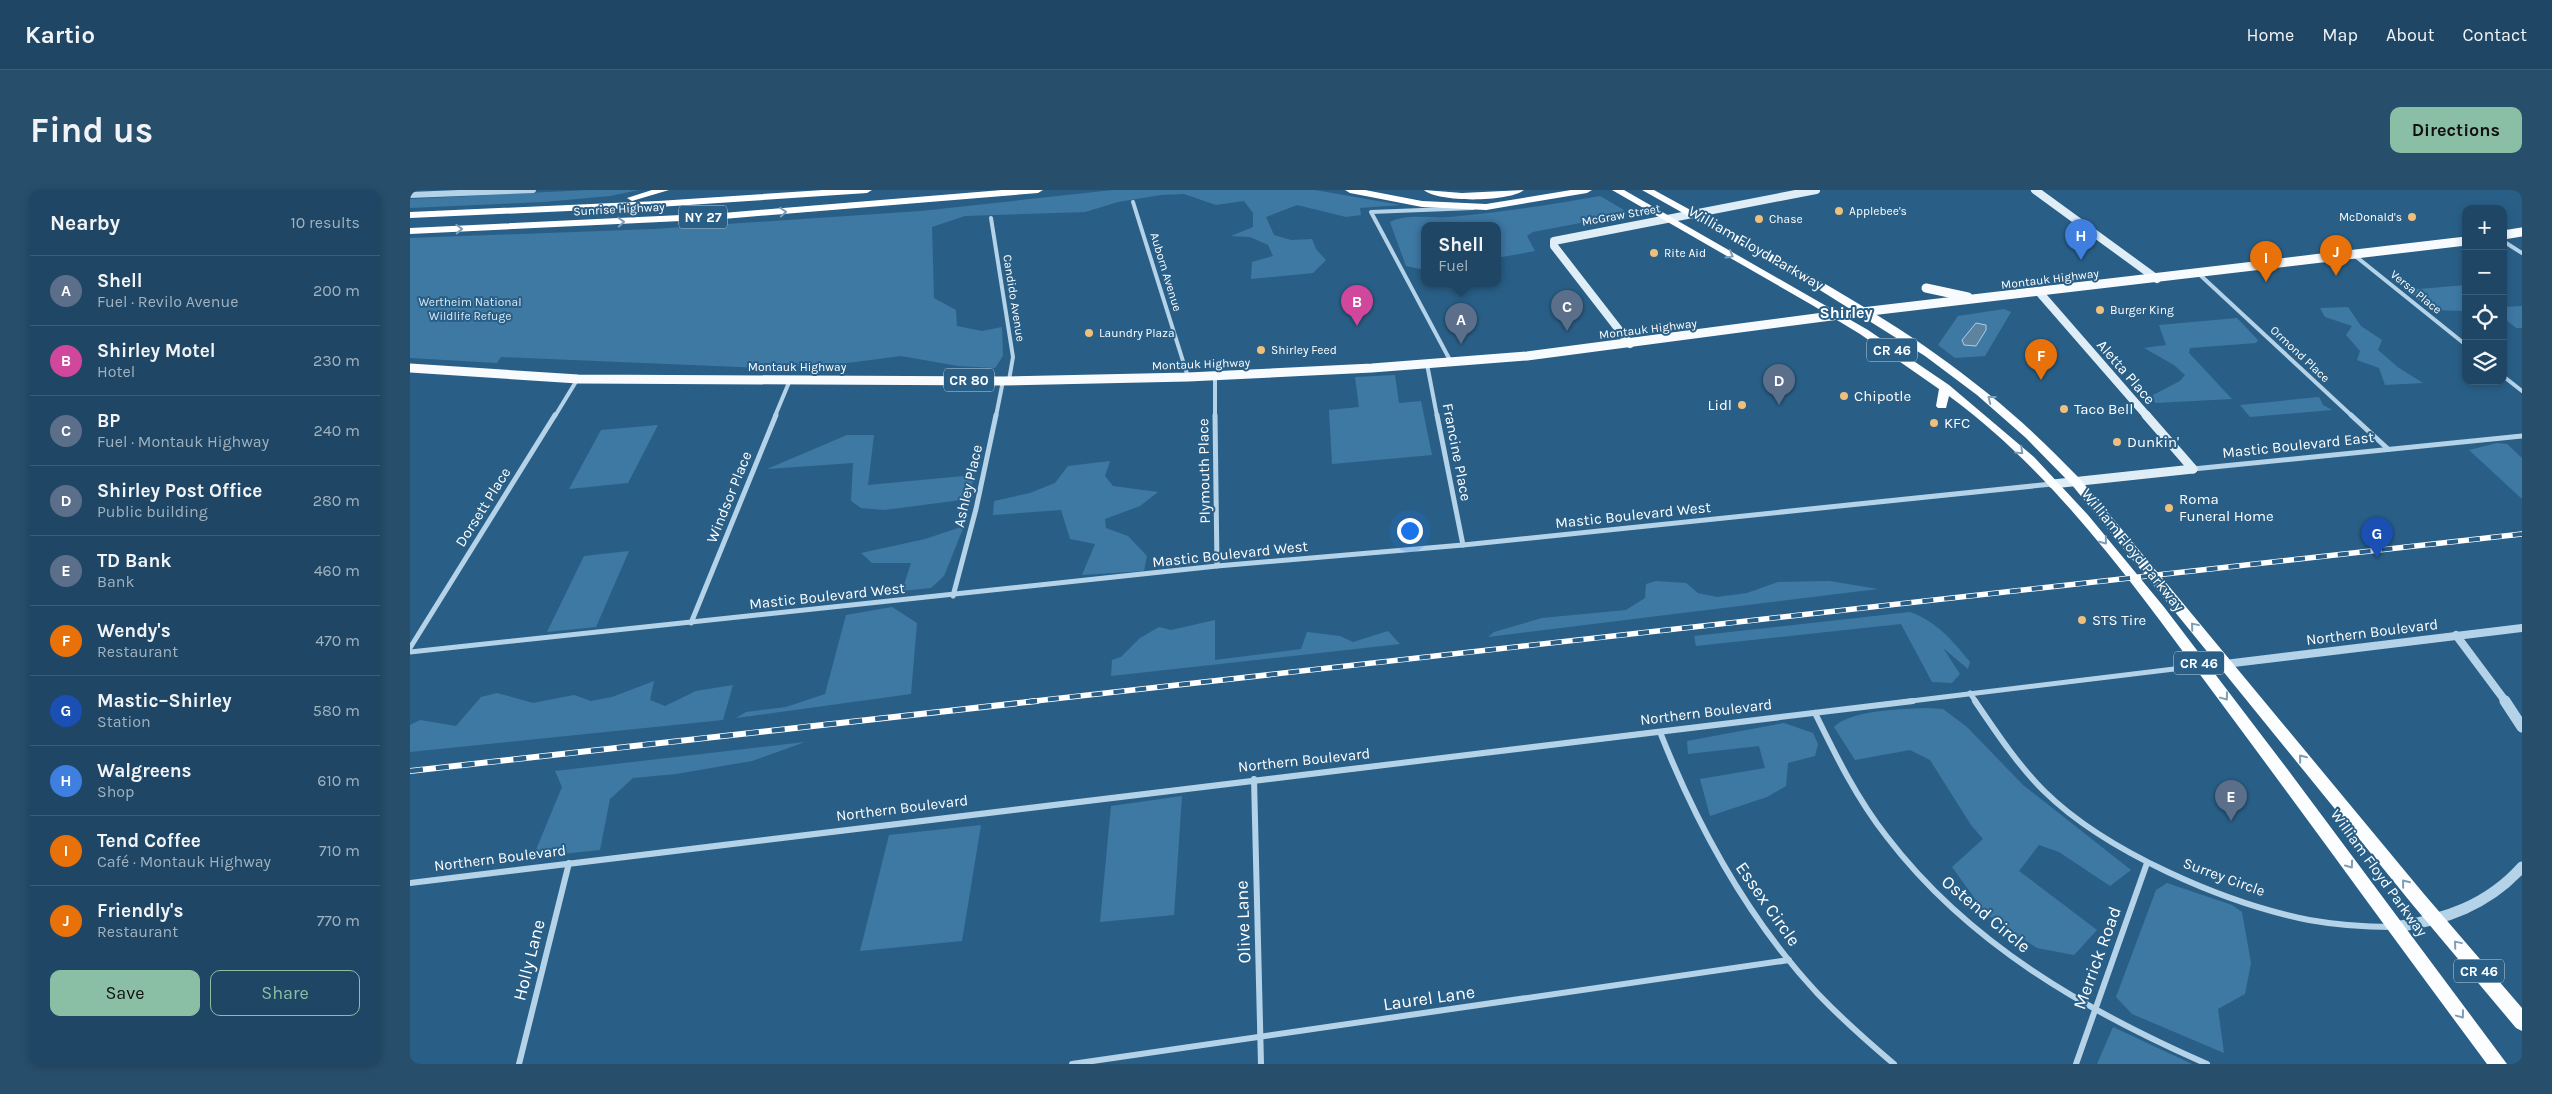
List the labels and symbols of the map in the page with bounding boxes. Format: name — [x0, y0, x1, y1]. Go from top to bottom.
street label: Sunrise Highway — [573, 200, 665, 218]
street label: McGraw Street — [1581, 201, 1662, 229]
street label: William Floyd Parkway — [1685, 202, 1827, 294]
place label: Applebee's — [1849, 204, 1907, 218]
marker: Applebee's — [1833, 205, 1845, 217]
road number: NY 27 — [679, 206, 727, 228]
one-way arrow — [779, 206, 787, 217]
place label: McDonald's — [2339, 210, 2402, 224]
marker: McDonald's — [2406, 211, 2418, 223]
place label: Chase — [1769, 212, 1803, 226]
marker: Chase — [1753, 213, 1765, 225]
one-way arrow — [617, 216, 625, 227]
pin: H — [2065, 219, 2097, 260]
one-way arrow — [455, 224, 463, 234]
street label: Auborn Avenue — [1147, 231, 1185, 313]
pin: J — [2320, 235, 2352, 276]
pin: I — [2250, 241, 2282, 282]
place label: Rite Aid — [1664, 246, 1706, 260]
marker: Rite Aid — [1648, 247, 1660, 259]
one-way arrow — [1724, 248, 1733, 258]
street label: Candido Avenue — [1000, 253, 1028, 343]
street label: Montauk Highway — [2000, 266, 2100, 292]
street label: Versa Place — [2388, 267, 2444, 317]
pin: B — [1341, 285, 1373, 326]
pin: C — [1551, 290, 1583, 331]
park label: Wertheim National Wildlife Refuge — [418, 295, 522, 323]
pin: A — [1445, 303, 1477, 344]
district label: Shirley — [1819, 303, 1873, 322]
place label: Burger King — [2110, 303, 2174, 317]
marker: Burger King — [2094, 304, 2106, 316]
street label: Montauk Highway — [1598, 316, 1698, 342]
street label: Ormond Place — [2267, 323, 2333, 385]
place label: Laundry Plaza — [1099, 326, 1175, 340]
marker: Laundry Plaza — [1083, 327, 1095, 339]
street label: Aletta Place — [2093, 336, 2159, 408]
road number: CR 46 — [1867, 338, 1917, 362]
pin: F — [2025, 339, 2057, 380]
place label: Shirley Feed — [1271, 343, 1337, 357]
marker: Shirley Feed — [1255, 344, 1267, 356]
street label: Montauk Highway — [1152, 355, 1251, 373]
street label: Montauk Highway — [748, 360, 847, 374]
pin: D — [1763, 364, 1795, 405]
road number: CR 80 — [944, 368, 994, 392]
place label: Chipotle — [1854, 387, 1911, 405]
marker: Chipotle — [1838, 390, 1850, 402]
place label: Lidl — [1707, 396, 1732, 414]
one-way arrow — [1987, 396, 1997, 405]
marker: Lidl — [1736, 399, 1748, 411]
place label: Taco Bell — [2074, 400, 2133, 418]
street label: Francine Place — [1439, 402, 1475, 502]
marker: Taco Bell — [2058, 403, 2070, 415]
place label: KFC — [1944, 414, 1970, 432]
marker: KFC — [1928, 417, 1940, 429]
street label: Plymouth Place — [1194, 418, 1214, 524]
street label: Mastic Boulevard East — [2221, 428, 2375, 462]
place label: Dunkin' — [2127, 433, 2179, 451]
marker: Dunkin' — [2111, 436, 2123, 448]
street label: Ashley Place — [950, 443, 986, 529]
one-way arrow — [2014, 445, 2023, 454]
street label: Windsor Place — [702, 449, 756, 545]
street label: Dorsett Place — [451, 464, 515, 550]
street label: William Floyd Parkway — [2078, 485, 2188, 615]
place label: Roma Funeral Home — [2179, 490, 2274, 525]
street label: Mastic Boulevard West — [1554, 498, 1712, 532]
marker: Roma Funeral Home — [2163, 502, 2175, 514]
pin: G — [2361, 517, 2393, 558]
your location — [1397, 518, 1423, 544]
one-way arrow — [2098, 535, 2107, 544]
street label: Mastic Boulevard West — [1151, 537, 1309, 571]
street label: Mastic Boulevard West — [748, 579, 906, 613]
place label: STS Tire — [2092, 611, 2146, 629]
marker: STS Tire — [2076, 614, 2088, 626]
street label: Northern Boulevard — [2305, 615, 2439, 649]
one-way arrow — [2192, 623, 2200, 632]
road number: CR 46 — [2174, 652, 2224, 674]
one-way arrow — [2219, 691, 2227, 700]
street label: Northern Boulevard — [1639, 695, 1773, 729]
street label: Northern Boulevard — [1237, 744, 1371, 776]
one-way arrow — [2299, 754, 2308, 763]
pin: E — [2215, 780, 2247, 821]
street label: Northern Boulevard — [835, 791, 969, 825]
street label: William Floyd Parkway — [2327, 806, 2431, 940]
street label: Northern Boulevard — [433, 841, 567, 875]
street label: Surrey Circle — [2181, 854, 2267, 900]
street label: Essex Circle — [1731, 857, 1805, 951]
one-way arrow — [2344, 859, 2352, 868]
street label: Ostend Circle — [1937, 870, 2035, 958]
street label: Olive Lane — [1231, 880, 1255, 964]
one-way arrow — [2403, 880, 2411, 889]
street label: Merrick Road — [2068, 903, 2126, 1013]
street label: Holly Lane — [508, 917, 550, 1003]
one-way arrow — [2454, 941, 2463, 950]
road number: CR 46 — [2454, 959, 2504, 982]
street label: Laurel Lane — [1382, 981, 1476, 1015]
one-way arrow — [2455, 1009, 2463, 1018]

